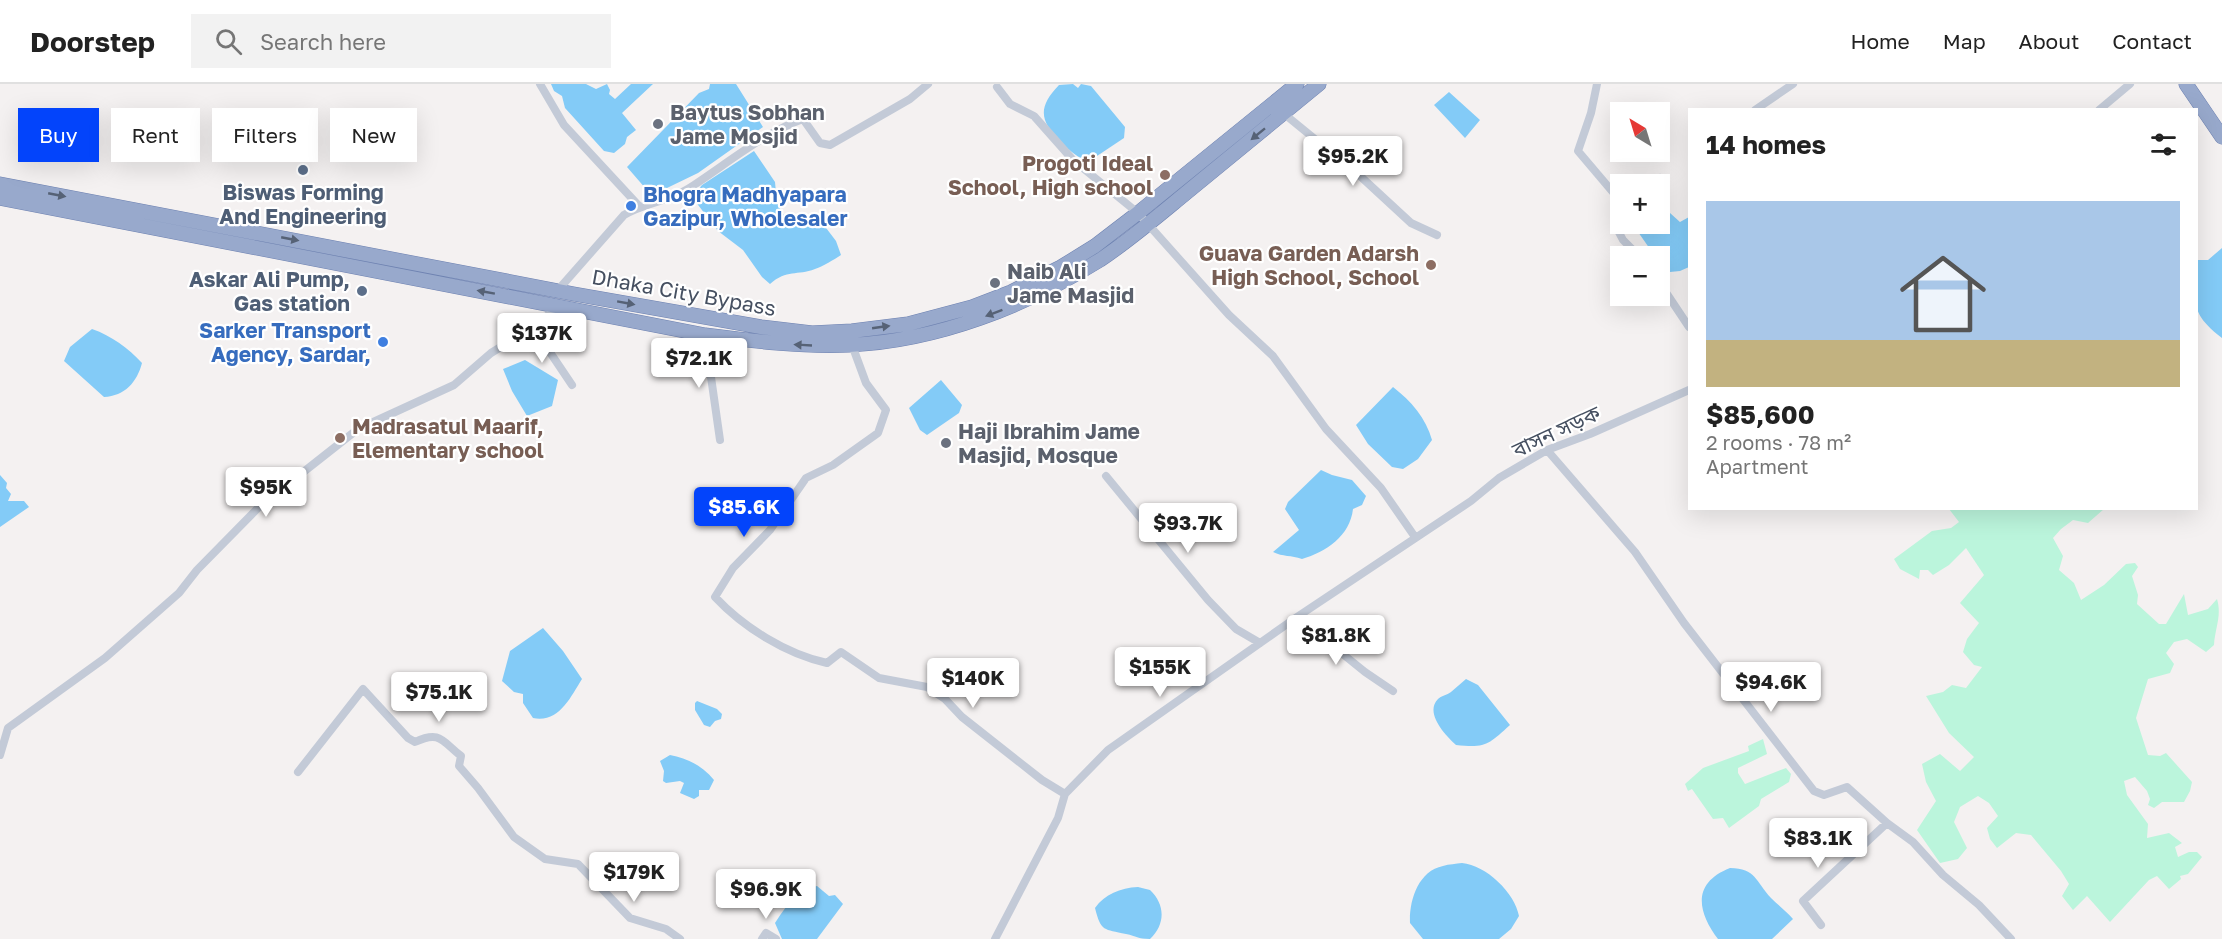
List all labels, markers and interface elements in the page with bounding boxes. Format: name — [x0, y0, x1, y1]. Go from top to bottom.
search box — [191, 14, 611, 68]
text: Doorstep — [30, 25, 155, 58]
icon: search — [212, 25, 245, 58]
text: Search here — [260, 28, 386, 55]
text: Home — [1850, 28, 1910, 54]
text: Map — [1943, 28, 1986, 54]
text: About — [2019, 28, 2079, 54]
text: Contact — [2112, 28, 2192, 54]
place label: Baytus Sobhan Jame Mosjid — [670, 99, 825, 149]
north arrow — [1610, 102, 1670, 162]
map controls — [1610, 102, 1670, 306]
chip: Buy — [18, 108, 99, 162]
chip: Rent — [111, 108, 200, 162]
chip: Filters — [212, 108, 318, 162]
chip: New — [330, 108, 417, 162]
marker: Baytus Sobhan Jame Mosjid — [651, 117, 665, 131]
one-way arrow — [1250, 128, 1266, 141]
icon: filters — [2147, 128, 2180, 161]
text: 14 homes — [1706, 129, 1826, 160]
pin: $95.2K — [1304, 136, 1402, 187]
text: $95.2K — [1317, 143, 1389, 167]
place label: Progoti Ideal School, High school — [948, 150, 1153, 200]
marker: Biswas Forming And Engineering — [296, 163, 310, 177]
marker: Progoti Ideal School, High school — [1158, 168, 1172, 182]
button: + — [1610, 174, 1670, 234]
place label: Biswas Forming And Engineering — [219, 179, 387, 229]
place label: Bhogra Madhyapara Gazipur, Wholesaler — [643, 181, 848, 231]
one-way arrow — [48, 191, 67, 200]
marker: Bhogra Madhyapara Gazipur, Wholesaler — [624, 199, 638, 213]
one-way arrow — [281, 235, 300, 244]
place label: Guava Garden Adarsh High School, School — [1199, 240, 1419, 290]
icon: home — [1889, 240, 1997, 348]
button: − — [1610, 246, 1670, 306]
place label: Naib Ali Jame Masjid — [1007, 258, 1134, 308]
marker: Guava Garden Adarsh High School, School — [1424, 258, 1438, 272]
street label: Dhaka City Bypass — [590, 263, 778, 321]
place label: Askar Ali Pump, Gas station — [189, 266, 350, 316]
marker: Naib Ali Jame Masjid — [988, 276, 1002, 290]
marker: Askar Ali Pump, Gas station — [355, 284, 369, 298]
one-way arrow — [477, 287, 496, 296]
one-way arrow — [617, 299, 636, 308]
one-way arrow — [984, 308, 1002, 318]
pin: $137K — [500, 313, 584, 364]
place label: Sarker Transport Agency, Sardar, — [199, 317, 371, 367]
text: $137K — [511, 320, 573, 344]
one-way arrow — [872, 323, 891, 332]
marker: Sarker Transport Agency, Sardar, — [376, 335, 390, 349]
pin: $72.1K — [650, 338, 748, 389]
one-way arrow — [793, 340, 812, 349]
text: $72.1K — [665, 345, 733, 369]
street label: বাসন সড়ক — [1507, 399, 1605, 463]
text: $85,600 — [1706, 399, 1815, 430]
place label: Madrasatul Maarif, Elementary school — [352, 413, 544, 463]
place label: Haji Ibrahim Jame Masjid, Mosque — [958, 418, 1140, 468]
text: 2 rooms · 78 m² — [1706, 430, 1851, 454]
marker: Madrasatul Maarif, Elementary school — [333, 431, 347, 445]
marker: Haji Ibrahim Jame Masjid, Mosque — [939, 436, 953, 450]
text: Apartment — [1706, 454, 1809, 478]
pin: $95K — [230, 467, 302, 518]
text: $95K — [240, 474, 292, 498]
pin: $85.6K — [695, 487, 793, 538]
text: $85.6K — [708, 494, 780, 518]
pin: $93.7K — [1139, 503, 1237, 554]
text: $93.7K — [1153, 510, 1223, 534]
pin: $81.8K — [1287, 615, 1385, 666]
text: $81.8K — [1301, 622, 1371, 646]
pin: $155K — [1118, 647, 1202, 698]
text: $155K — [1129, 654, 1191, 678]
pin: $140K — [931, 658, 1015, 709]
pin: $94.6K — [1722, 662, 1820, 713]
text: $140K — [941, 665, 1005, 689]
text: $94.6K — [1735, 669, 1807, 693]
pin: $75.1K — [390, 672, 488, 723]
text: $75.1K — [405, 679, 473, 703]
pin: $83.1K — [1769, 818, 1867, 869]
text: $83.1K — [1783, 825, 1853, 849]
pin: $179K — [592, 852, 676, 903]
text: $179K — [603, 859, 665, 883]
pin: $96.9K — [717, 869, 815, 920]
text: $96.9K — [730, 876, 802, 900]

